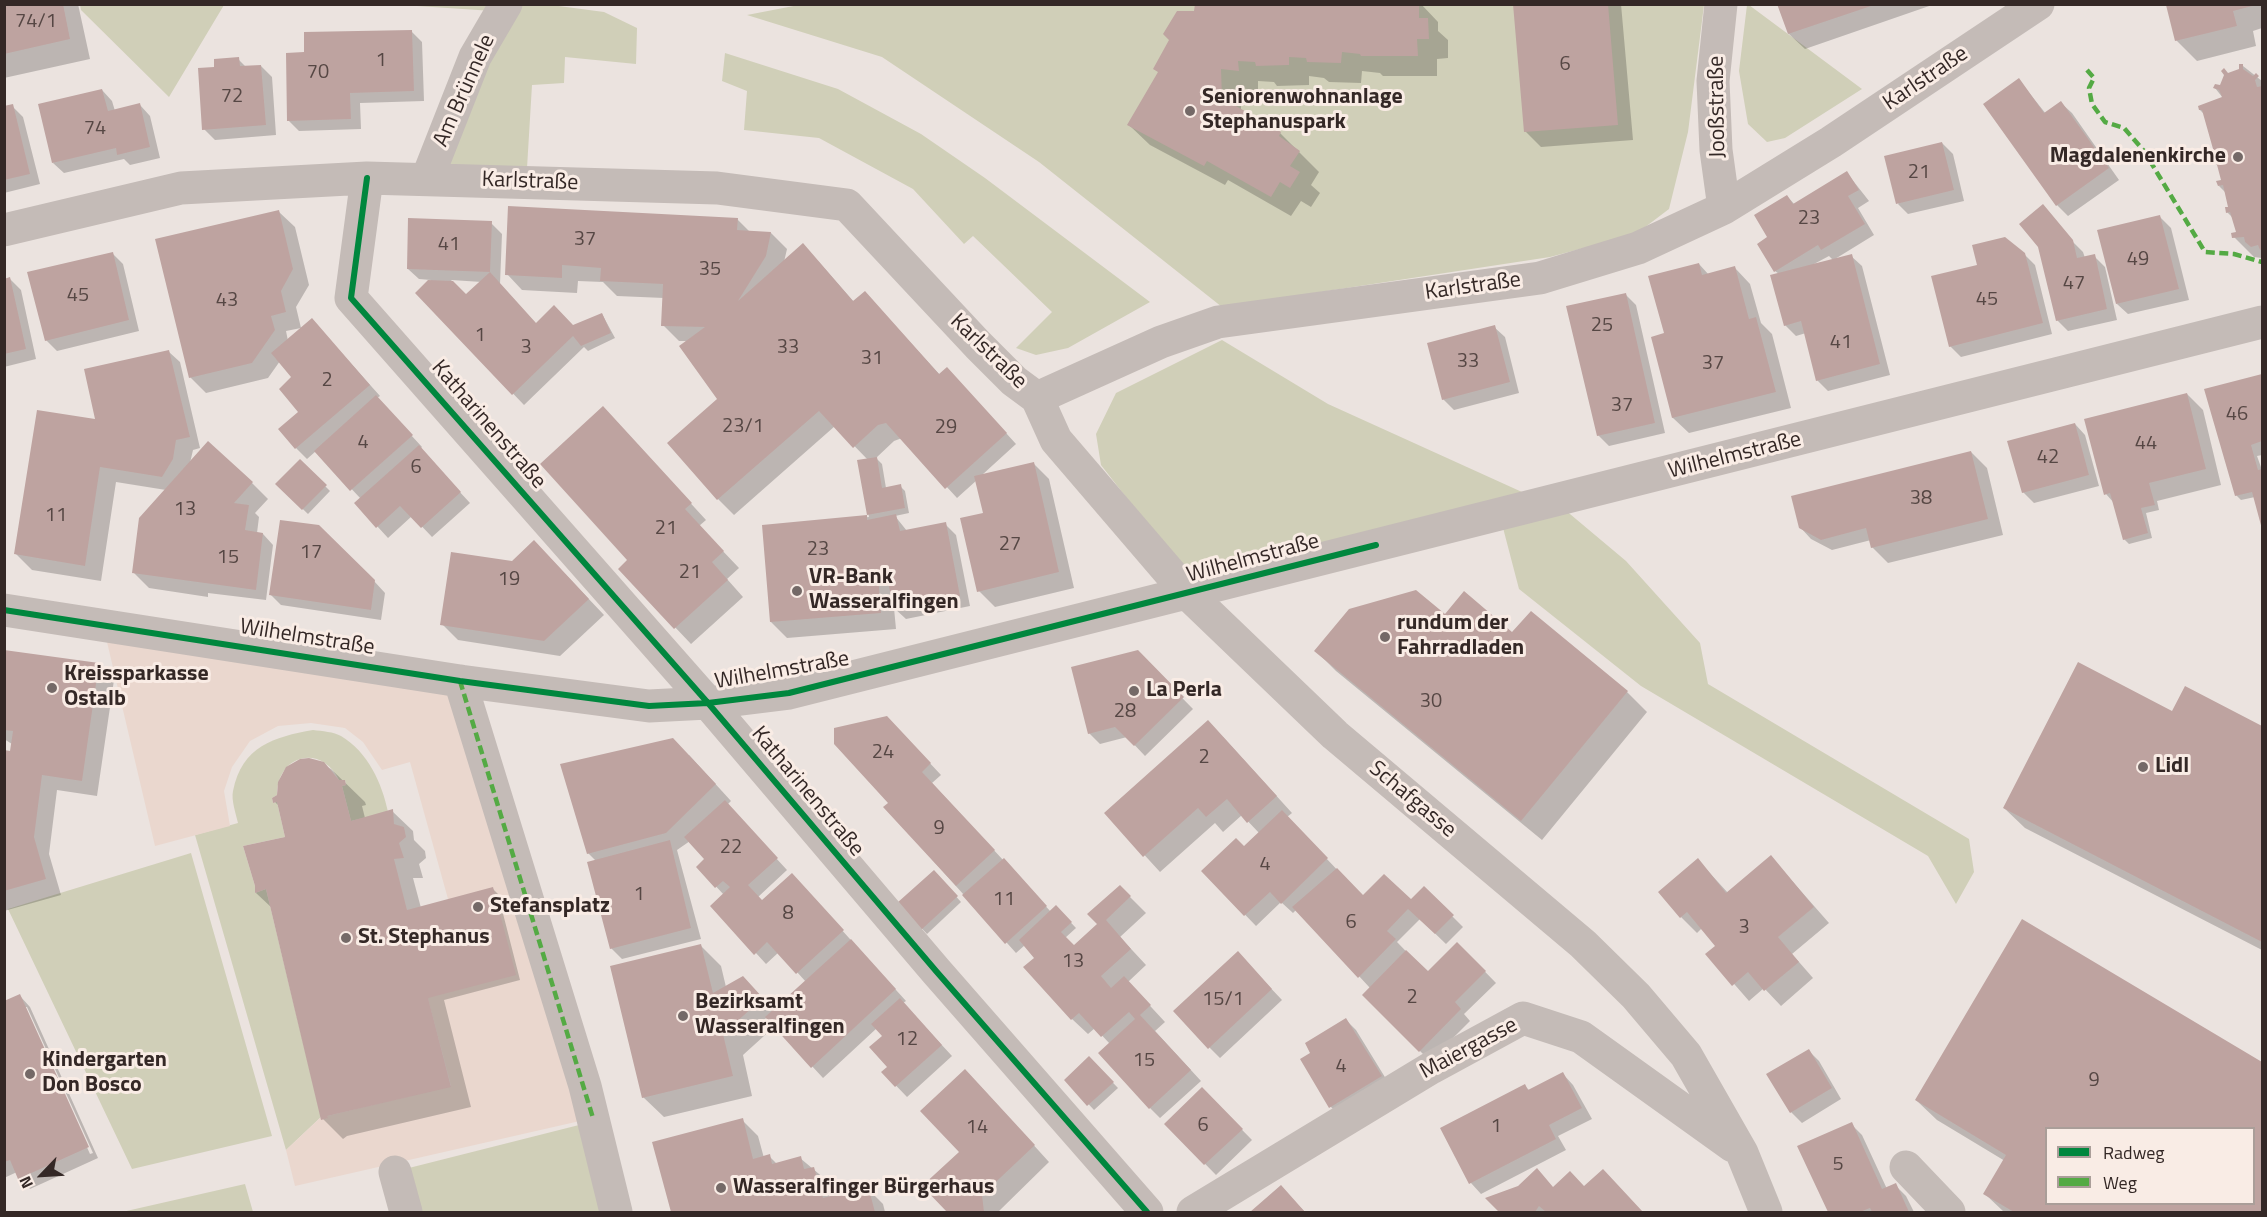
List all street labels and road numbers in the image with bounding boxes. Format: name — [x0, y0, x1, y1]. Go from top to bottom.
street label: Am Brünnele — [429, 31, 501, 151]
street label: Karlstraße — [1879, 41, 1973, 117]
street label: Jooßstraße — [1704, 56, 1732, 158]
street label: Karlstraße — [481, 167, 579, 197]
street label: Karlstraße — [1423, 267, 1523, 307]
street label: Karlstraße — [944, 309, 1032, 395]
street label: Katharinenstraße — [425, 355, 551, 495]
street label: Wilhelmstraße — [1666, 427, 1804, 485]
street label: Wilhelmstraße — [1184, 529, 1322, 589]
street label: Wilhelmstraße — [238, 614, 376, 662]
street label: Wilhelmstraße — [713, 646, 851, 696]
street label: Katharinenstraße — [745, 722, 869, 862]
street label: Schafgasse — [1363, 756, 1461, 844]
street label: Maiergasse — [1416, 1012, 1522, 1086]

